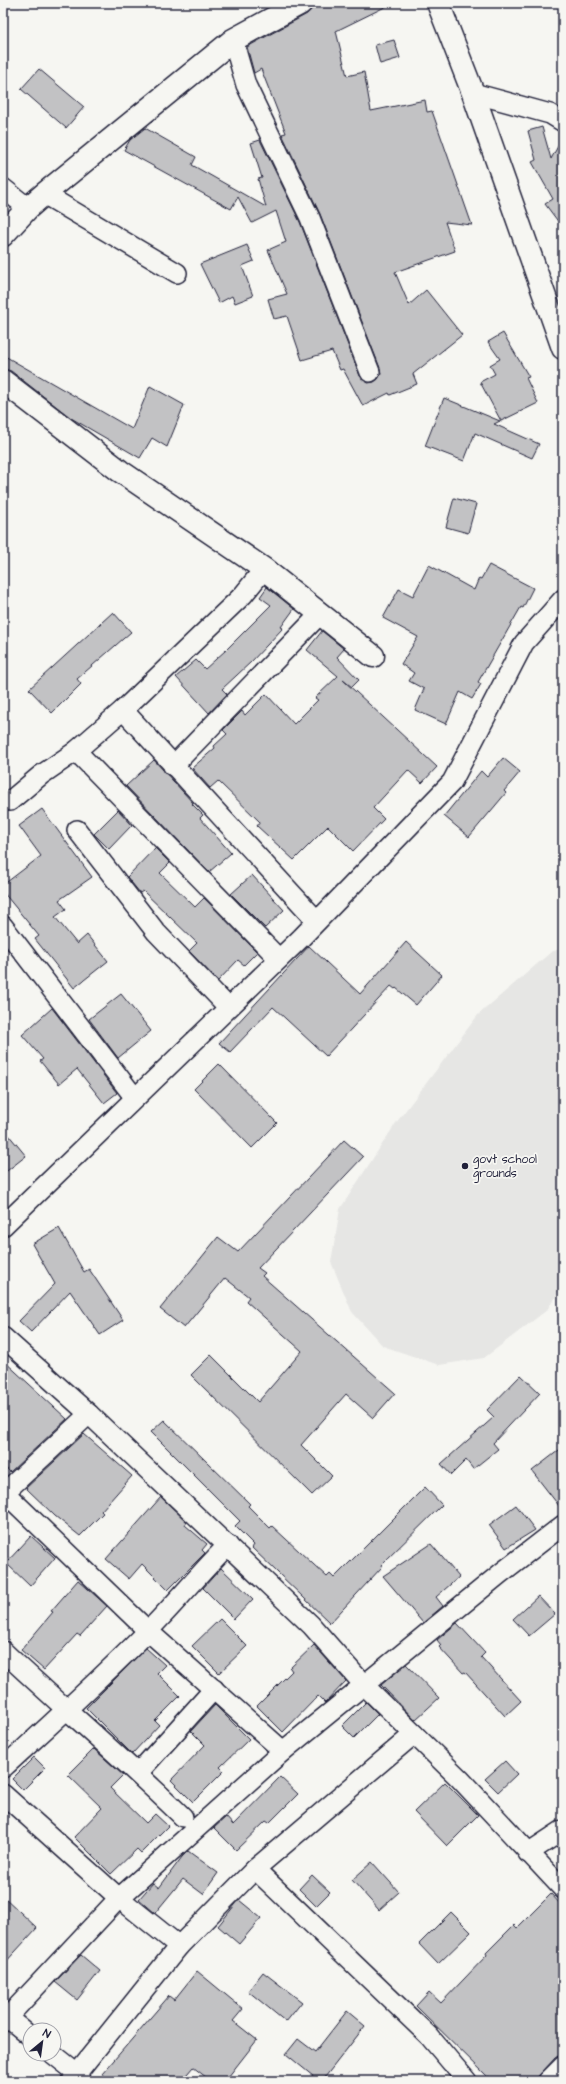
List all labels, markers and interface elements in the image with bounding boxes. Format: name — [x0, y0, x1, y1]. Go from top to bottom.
place label: govt school grounds — [473, 1151, 537, 1183]
marker: govt school grounds — [460, 1161, 470, 1171]
north arrow — [22, 2022, 62, 2062]
text: N — [40, 2025, 53, 2042]

